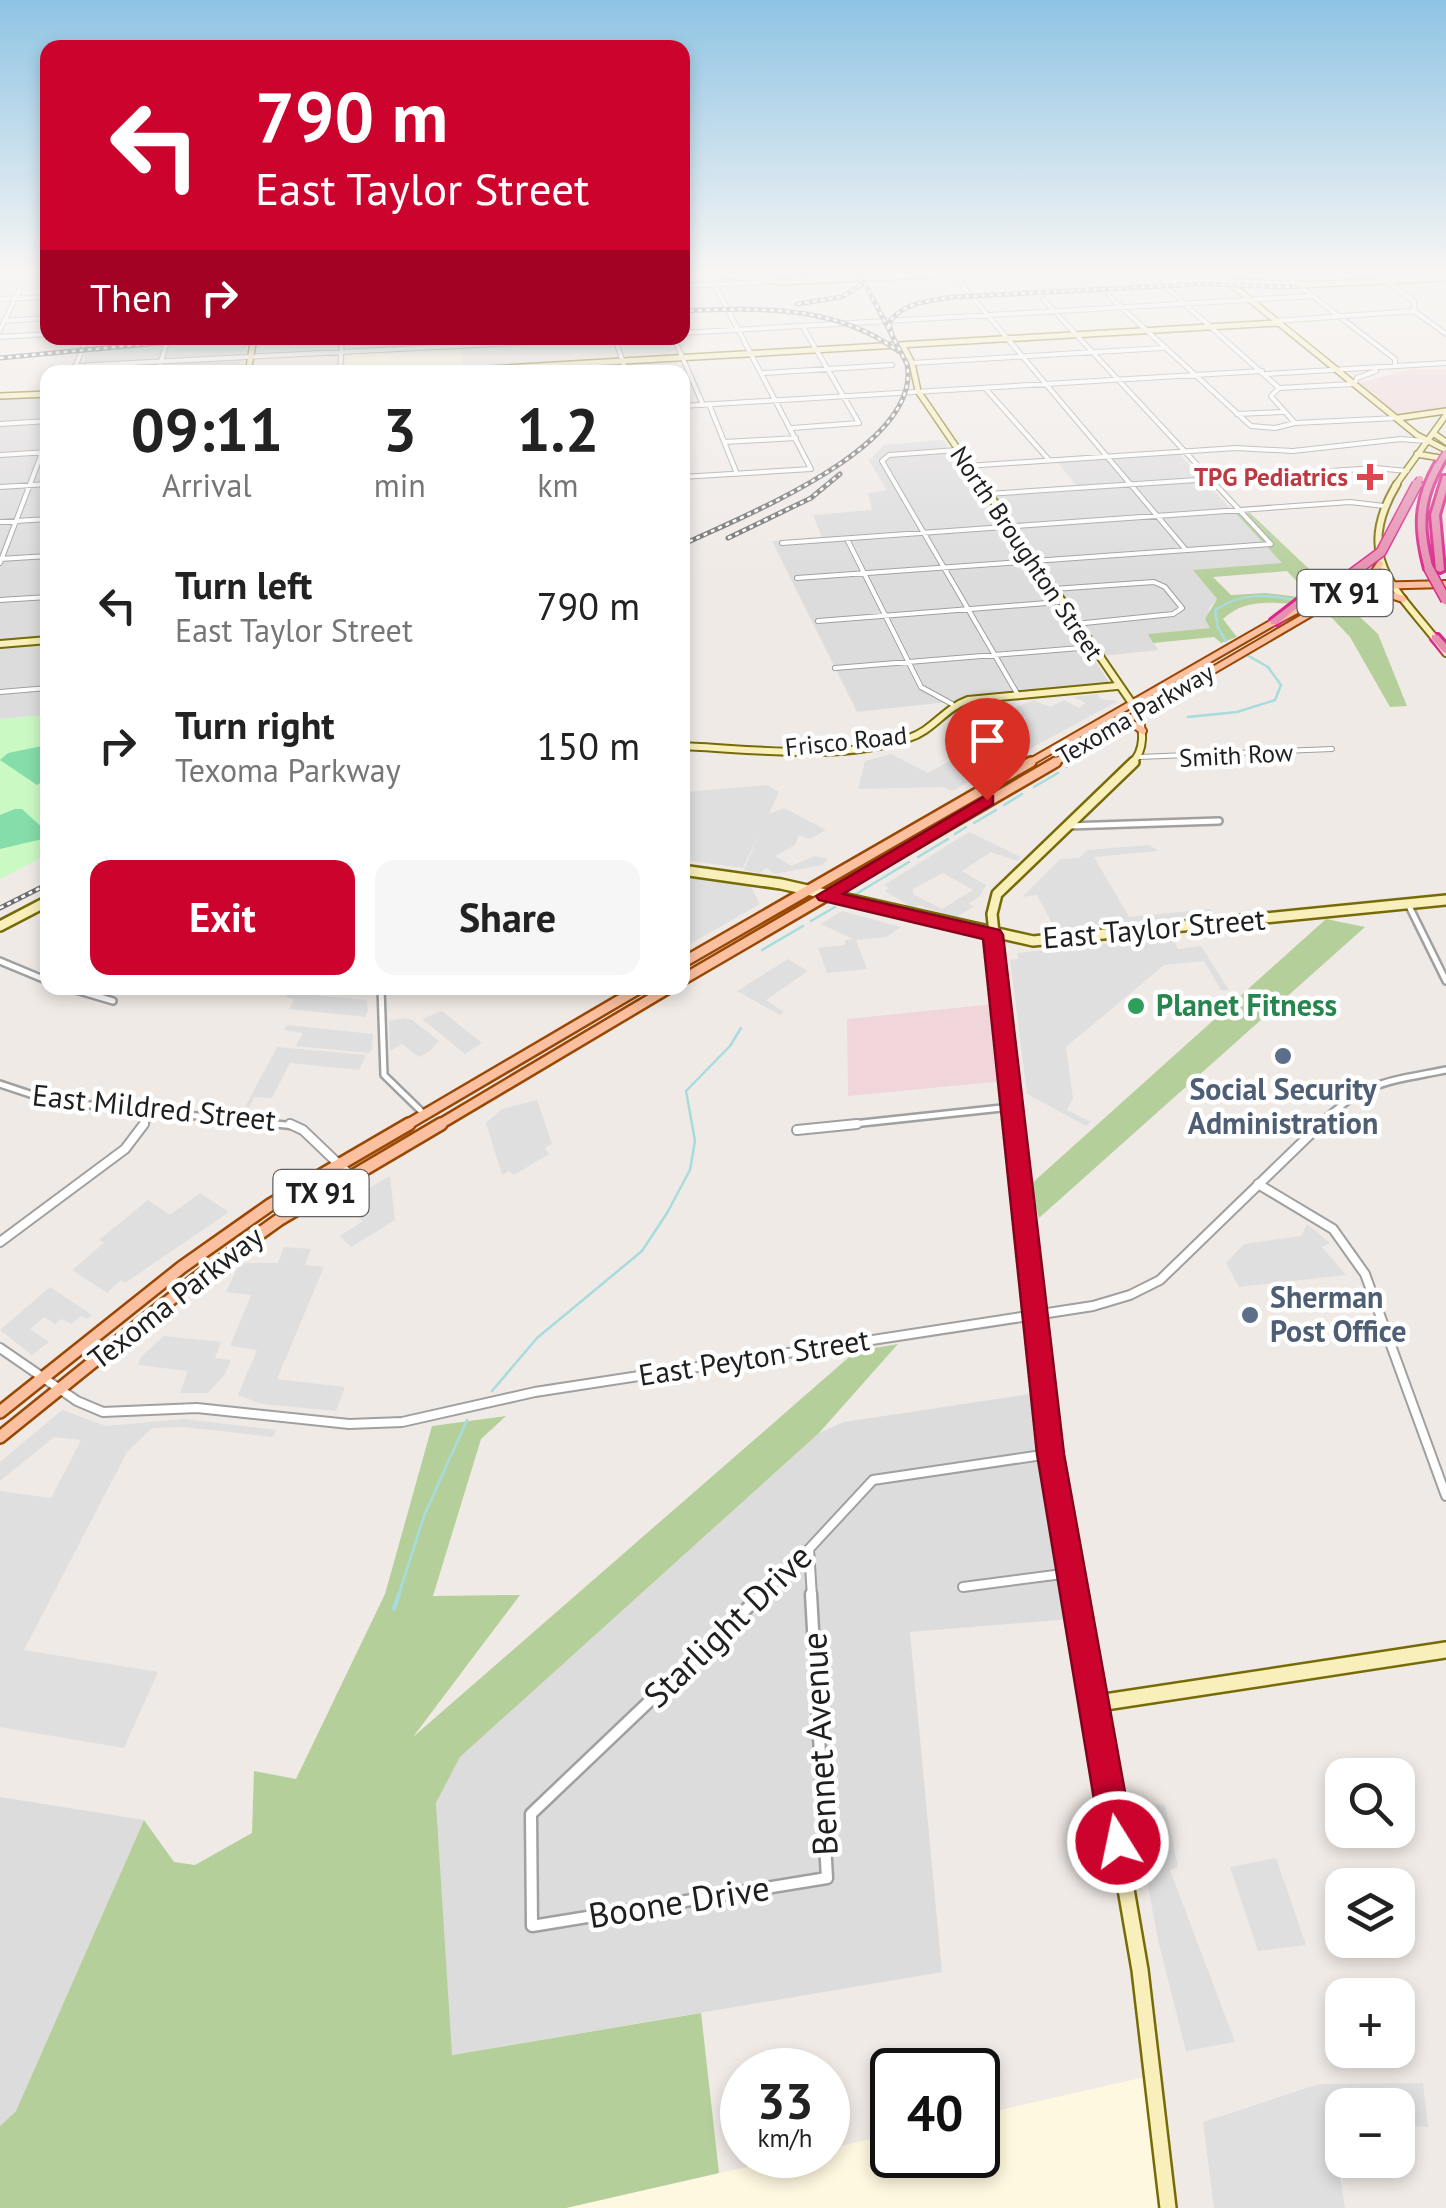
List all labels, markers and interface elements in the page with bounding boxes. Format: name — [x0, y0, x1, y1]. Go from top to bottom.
text: 790 m — [255, 71, 448, 161]
icon: left — [90, 80, 220, 210]
text: East Taylor Street — [255, 159, 589, 217]
icon: right — [192, 270, 247, 325]
text: Then — [90, 273, 172, 322]
text: 09:11 — [131, 390, 283, 468]
text: 3 — [383, 390, 417, 468]
text: 1.2 — [516, 390, 599, 468]
street label: North Broughton Street — [944, 440, 1111, 666]
place label: TPG Pediatrics — [1194, 461, 1348, 493]
text: Arrival — [162, 464, 252, 506]
text: min — [374, 464, 426, 506]
text: km — [537, 464, 579, 506]
marker: TPG Pediatrics — [1357, 464, 1383, 490]
text: Turn left — [175, 560, 312, 609]
road number: TX 91 — [1298, 570, 1392, 616]
icon: left — [90, 578, 145, 633]
text: 790 m — [537, 581, 640, 630]
text: East Taylor Street — [175, 609, 413, 651]
street label: Texoma Parkway — [1051, 656, 1220, 772]
pin — [945, 698, 1030, 801]
text: Turn right — [175, 700, 335, 749]
icon: arrive — [960, 713, 1015, 768]
icon: right — [90, 718, 145, 773]
street label: Frisco Road — [783, 719, 909, 763]
text: 150 m — [537, 721, 640, 770]
street label: Smith Row — [1178, 736, 1295, 774]
text: Texoma Parkway — [175, 749, 401, 791]
button: Exit — [90, 860, 355, 975]
button: Share — [375, 860, 640, 975]
street label: East Taylor Street — [1041, 898, 1267, 957]
place label: Planet Fitness — [1156, 985, 1337, 1024]
marker: Planet Fitness — [1125, 995, 1147, 1017]
marker: Social Security Administration — [1272, 1045, 1294, 1067]
place label: Social Security Administration — [1188, 1069, 1378, 1142]
street label: East Mildred Street — [30, 1074, 278, 1139]
road number: TX 91 — [274, 1170, 368, 1216]
street label: Texoma Parkway — [80, 1216, 270, 1377]
place label: Sherman Post Office — [1270, 1277, 1407, 1350]
marker: Sherman Post Office — [1239, 1304, 1261, 1326]
street label: East Peyton Street — [636, 1319, 872, 1394]
street label: Starlight Drive — [633, 1533, 821, 1717]
street label: Bennet Avenue — [790, 1631, 848, 1857]
map controls — [1325, 1758, 1415, 2178]
button: search — [1325, 1758, 1415, 1848]
position arrow — [1066, 1790, 1170, 1894]
street label: Boone Drive — [585, 1864, 773, 1938]
button: layers — [1325, 1868, 1415, 1958]
button: + — [1325, 1978, 1415, 2068]
speed limit sign: 40 — [870, 2048, 1000, 2178]
text: 33 — [757, 2068, 813, 2133]
button: − — [1325, 2088, 1415, 2178]
text: km/h — [758, 2122, 812, 2154]

